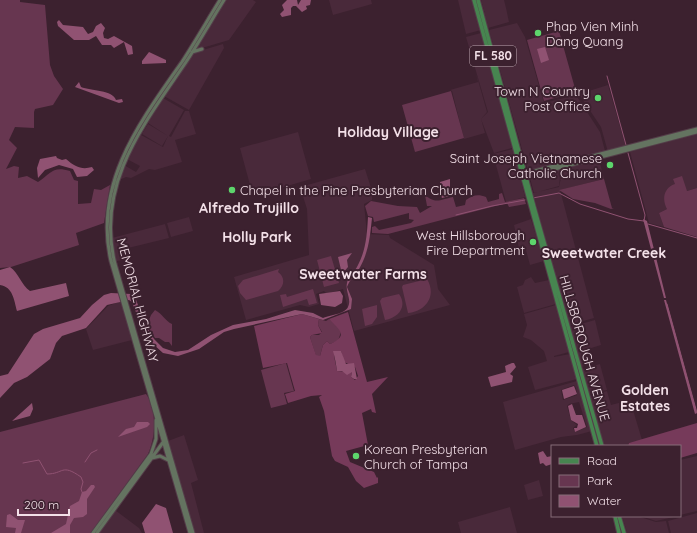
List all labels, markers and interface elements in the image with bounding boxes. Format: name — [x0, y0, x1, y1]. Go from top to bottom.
place label: Phap Vien Minh Dang Quang — [546, 18, 639, 49]
marker: Phap Vien Minh Dang Quang — [533, 28, 543, 38]
road number: FL 580 — [470, 46, 516, 66]
place label: Town N Country Post Office — [494, 83, 590, 114]
marker: Town N Country Post Office — [593, 93, 603, 103]
district label: Holiday Village — [337, 123, 439, 141]
place label: Saint Joseph Vietnamese Catholic Church — [450, 150, 602, 181]
marker: Saint Joseph Vietnamese Catholic Church — [605, 160, 615, 170]
place label: Chapel in the Pine Presbyterian Church — [240, 182, 473, 198]
marker: Chapel in the Pine Presbyterian Church — [227, 185, 237, 195]
district label: Alfredo Trujillo — [199, 199, 299, 217]
place label: West Hillsborough Fire Department — [416, 227, 525, 258]
district label: Holly Park — [222, 228, 292, 246]
street label: MEMORIAL HIGHWAY — [114, 236, 162, 365]
marker: West Hillsborough Fire Department — [528, 237, 538, 247]
district label: Sweetwater Creek — [542, 244, 666, 262]
district label: Sweetwater Farms — [299, 265, 427, 283]
street label: HILLSBOROUGH AVENUE — [556, 273, 614, 423]
district label: Golden Estates — [620, 381, 670, 415]
place label: Korean Presbyterian Church of Tampa — [364, 441, 487, 472]
legend — [551, 445, 681, 517]
marker: Korean Presbyterian Church of Tampa — [351, 451, 361, 461]
text: Road — [587, 453, 617, 468]
text: Park — [587, 473, 612, 488]
scale bar — [18, 491, 69, 517]
text: Water — [587, 493, 622, 508]
text: 200 m — [24, 497, 59, 512]

